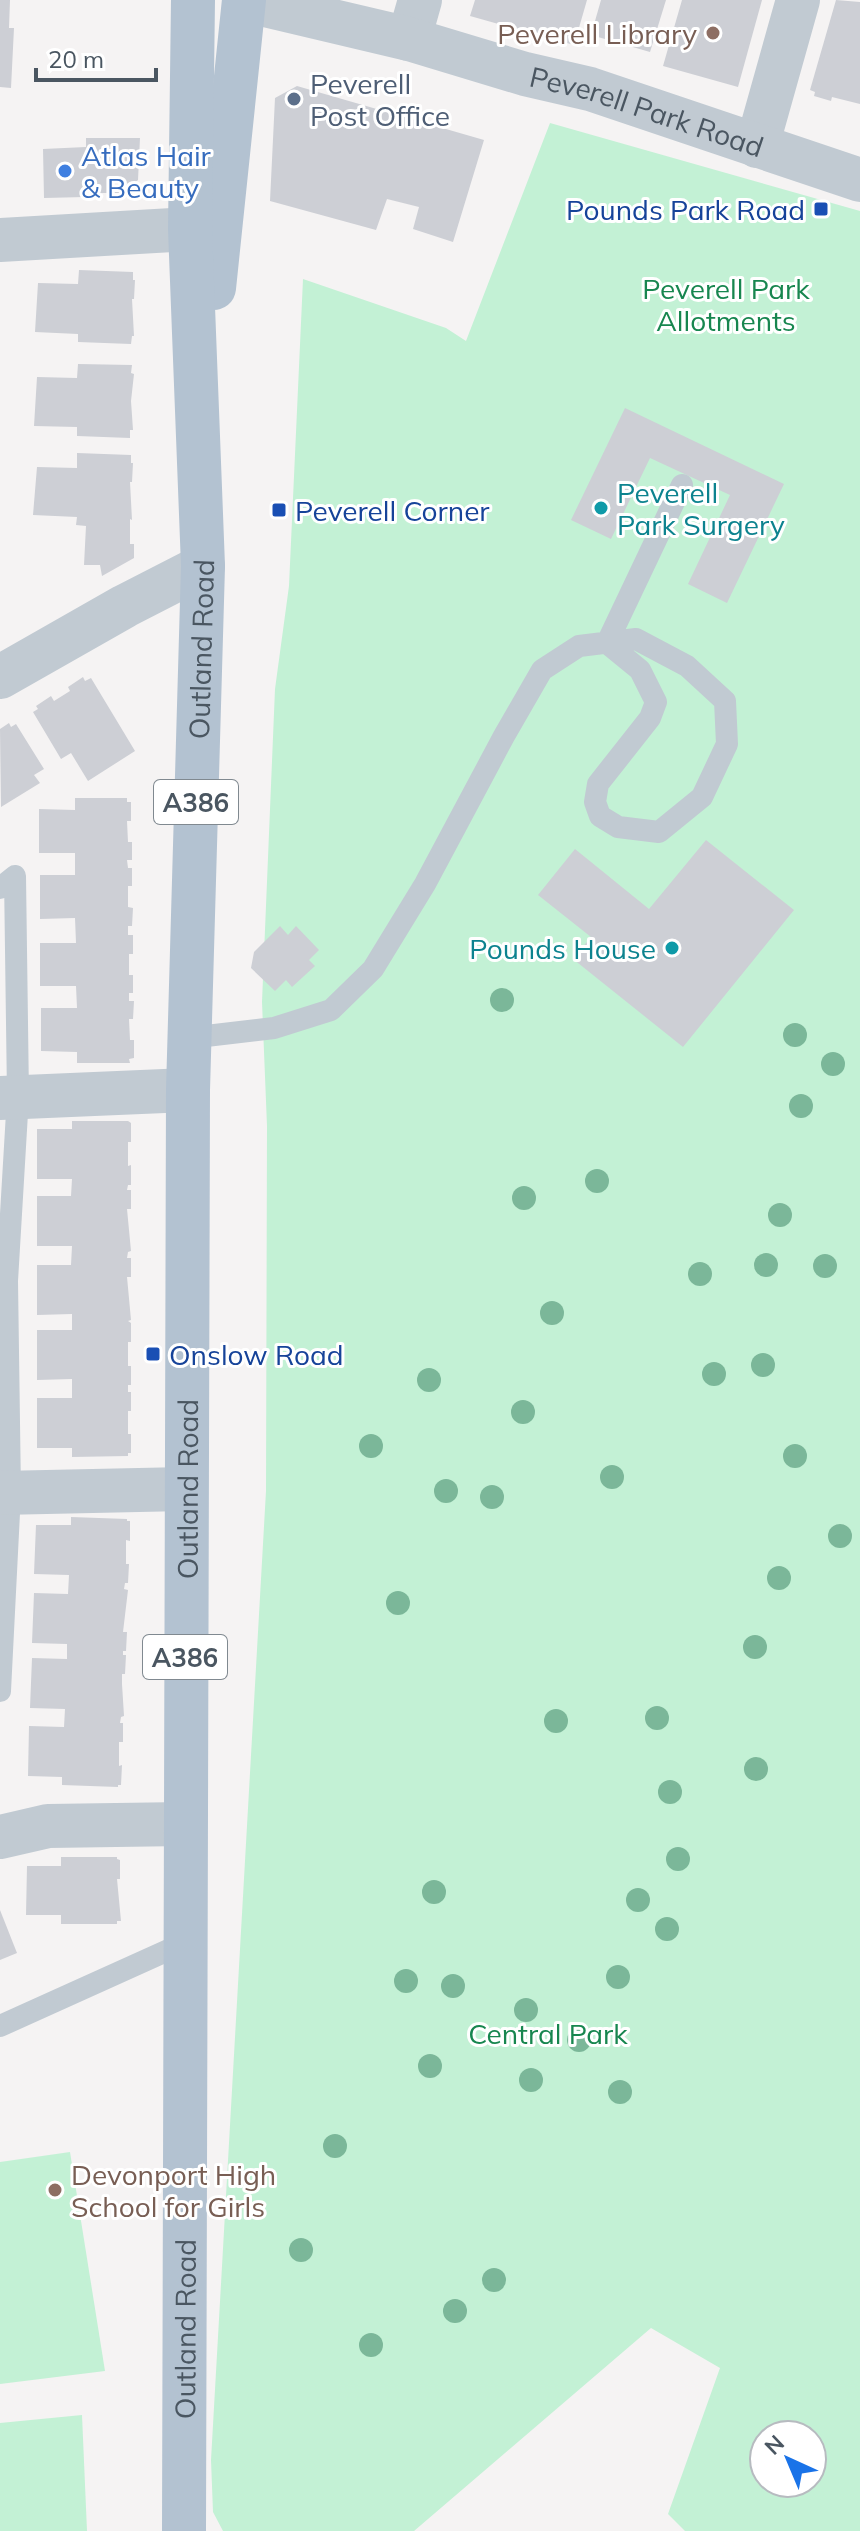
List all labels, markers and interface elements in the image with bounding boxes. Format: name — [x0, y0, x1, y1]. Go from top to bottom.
place label: Peverell Library — [497, 16, 697, 51]
marker: Peverell Library — [704, 24, 722, 42]
scale bar — [36, 32, 156, 82]
text: 20 m — [48, 44, 104, 74]
street label: Peverell Park Road — [526, 58, 768, 164]
place label: Peverell Post Office — [310, 66, 450, 133]
marker: Peverell Post Office — [285, 90, 303, 108]
place label: Atlas Hair & Beauty — [81, 138, 212, 205]
marker: Atlas Hair & Beauty — [56, 162, 74, 180]
place label: Pounds Park Road — [566, 192, 805, 227]
marker: Pounds Park Road — [812, 200, 830, 218]
park label: Peverell Park Allotments — [642, 271, 810, 338]
place label: Peverell Park Surgery — [617, 475, 785, 542]
place label: Peverell Corner — [295, 493, 490, 528]
marker: Peverell Park Surgery — [592, 499, 610, 517]
marker: Peverell Corner — [270, 501, 288, 519]
street label: Outland Road — [181, 559, 221, 740]
road number: A386 — [154, 780, 238, 824]
place label: Pounds House — [469, 931, 656, 966]
marker: Pounds House — [663, 939, 681, 957]
place label: Onslow Road — [169, 1337, 344, 1372]
marker: Onslow Road — [144, 1345, 162, 1363]
street label: Outland Road — [169, 1399, 205, 1579]
road number: A386 — [143, 1635, 227, 1679]
park label: Central Park — [468, 2016, 628, 2051]
place label: Devonport High School for Girls — [71, 2157, 276, 2224]
marker: Devonport High School for Girls — [46, 2181, 64, 2199]
street label: Outland Road — [167, 2239, 202, 2419]
north arrow — [748, 2419, 828, 2499]
text: N — [758, 2429, 790, 2460]

